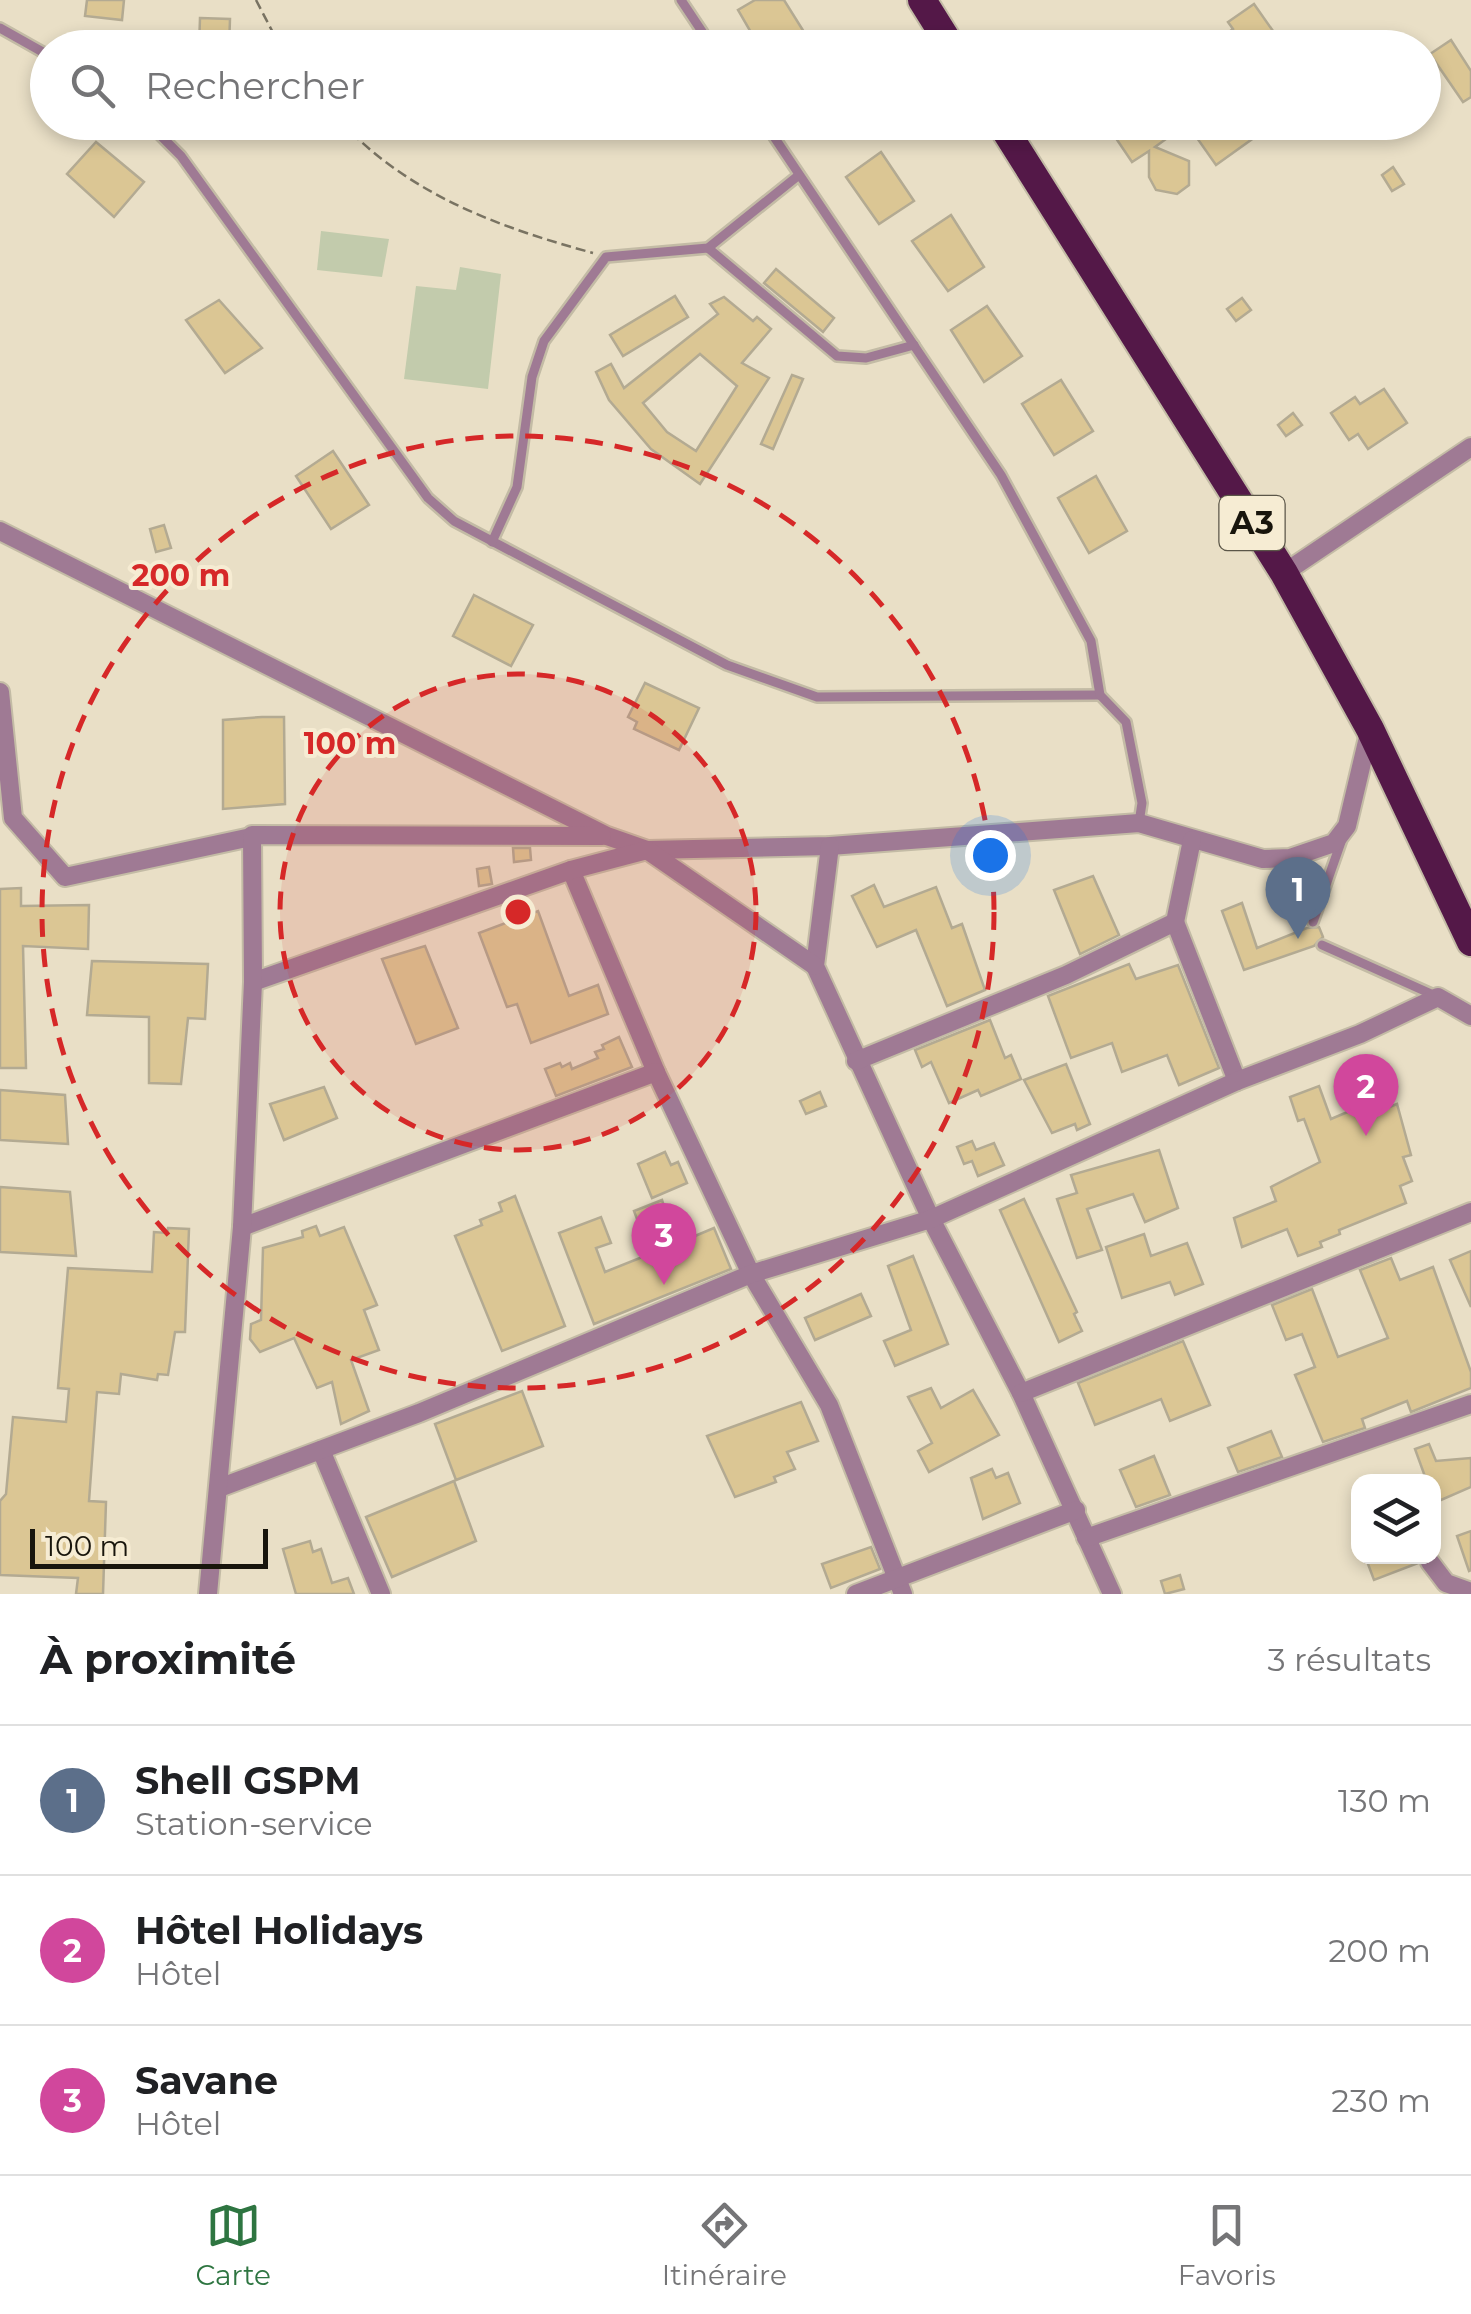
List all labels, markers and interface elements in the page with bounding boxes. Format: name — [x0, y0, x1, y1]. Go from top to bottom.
search box — [30, 30, 1441, 140]
icon: search — [65, 58, 120, 113]
text: Rechercher — [145, 62, 365, 109]
road number: A3 — [1220, 496, 1284, 550]
text: 200 m — [132, 557, 230, 594]
text: 100 m — [304, 725, 396, 762]
your location — [965, 830, 1016, 881]
pin: 1 — [1266, 856, 1330, 939]
centre of rings — [500, 894, 536, 930]
pin: 2 — [1334, 1054, 1398, 1136]
pin: 3 — [632, 1202, 696, 1285]
map controls — [1351, 1474, 1441, 1564]
button: layers — [1351, 1474, 1441, 1564]
scale bar — [30, 1524, 268, 1568]
text: 100 m — [45, 1529, 129, 1563]
text: À proximité — [40, 1633, 296, 1685]
text: 3 résultats — [1268, 1640, 1431, 1679]
text: Shell GSPM — [135, 1757, 361, 1804]
text: 1 — [66, 1781, 79, 1820]
text: 130 m — [1338, 1781, 1431, 1820]
text: Station-service — [135, 1804, 373, 1843]
text: Hôtel Holidays — [135, 1907, 423, 1954]
text: 2 — [63, 1931, 82, 1970]
text: 200 m — [1328, 1931, 1431, 1970]
text: Hôtel — [135, 1954, 221, 1993]
text: Savane — [135, 2057, 278, 2104]
text: 3 — [63, 2081, 82, 2120]
text: 230 m — [1331, 2081, 1431, 2120]
text: Hôtel — [135, 2104, 221, 2143]
tab: Carte — [195, 2198, 271, 2292]
tab: Itinéraire — [662, 2198, 787, 2292]
tab: Favoris — [1178, 2198, 1276, 2292]

